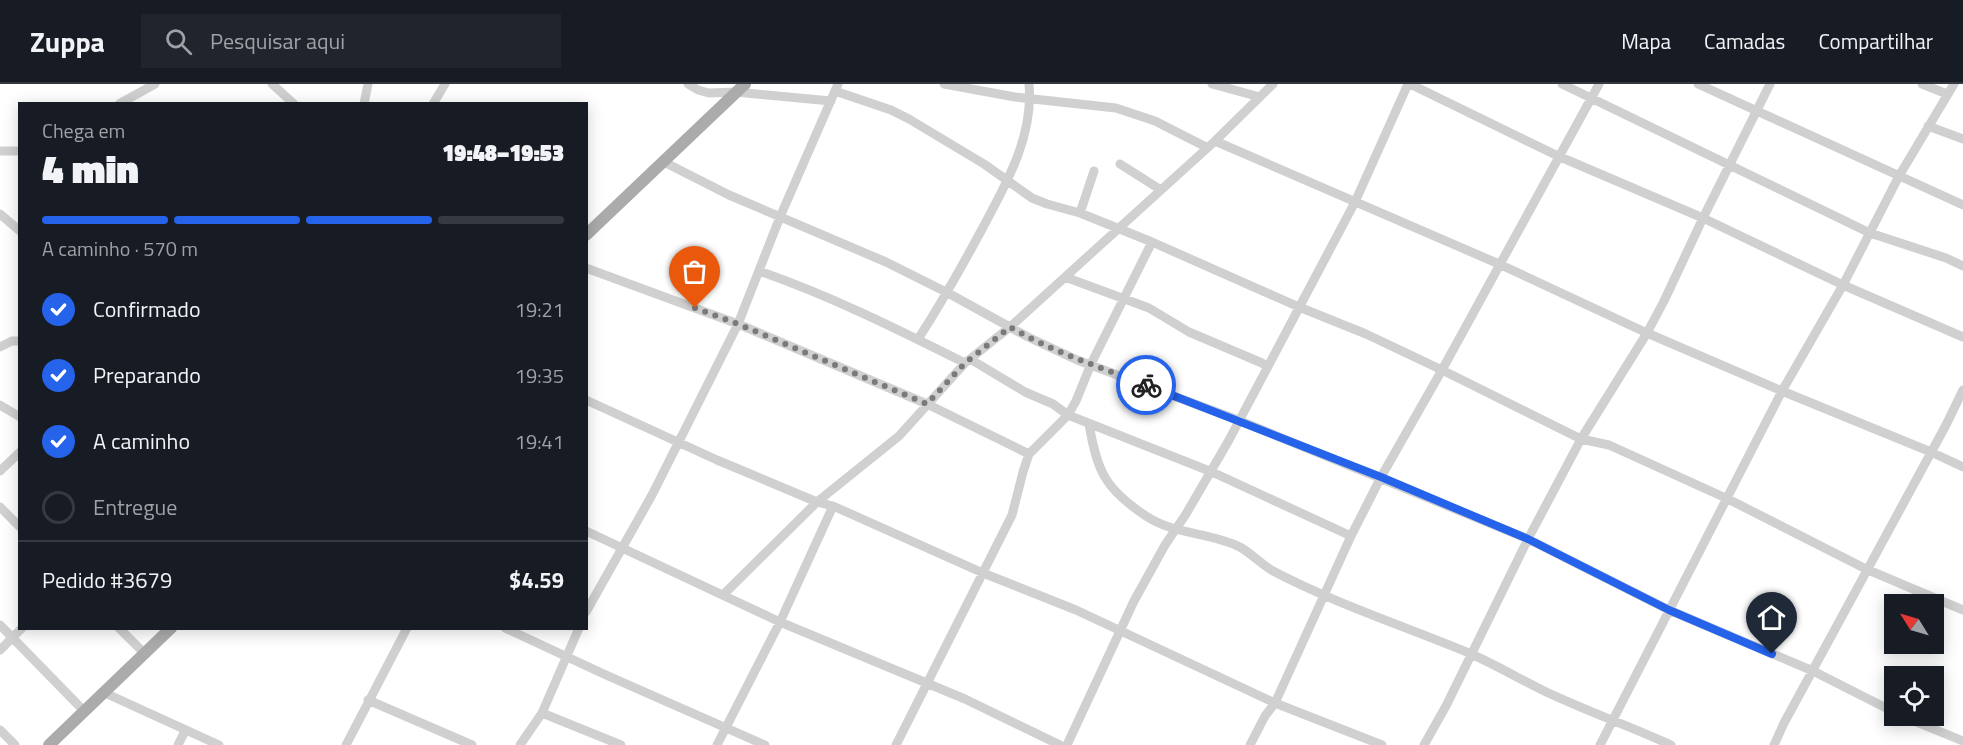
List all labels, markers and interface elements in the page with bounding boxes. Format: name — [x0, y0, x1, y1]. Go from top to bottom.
search box — [141, 14, 561, 68]
text: Zuppa — [30, 20, 105, 63]
text: Pesquisar aqui — [210, 24, 345, 58]
icon: search — [162, 25, 195, 58]
text: Mapa — [1621, 25, 1671, 57]
text: Camadas — [1704, 25, 1785, 57]
text: Compartilhar — [1818, 25, 1933, 57]
text: Chega em — [42, 115, 125, 146]
text: 19:48–19:53 — [442, 136, 564, 170]
text: 4 min — [42, 139, 139, 198]
text: A caminho · 570 m — [42, 233, 198, 264]
pin — [669, 246, 720, 308]
icon: bag — [678, 255, 711, 288]
text: Confirmado — [93, 292, 201, 326]
icon: check — [42, 293, 75, 326]
text: 19:21 — [515, 294, 564, 325]
courier — [1116, 355, 1176, 415]
text: Preparando — [93, 358, 201, 392]
icon: check — [42, 359, 75, 392]
text: 19:35 — [515, 360, 564, 391]
icon: bike — [1130, 369, 1163, 402]
text: A caminho — [93, 424, 190, 458]
icon: check — [42, 425, 75, 458]
text: 19:41 — [515, 426, 564, 457]
text: Entregue — [93, 490, 177, 524]
text: Pedido #3679 — [42, 563, 172, 597]
text: $4.59 — [509, 563, 564, 597]
pin — [1746, 592, 1797, 654]
north arrow — [1884, 594, 1944, 654]
map controls — [1884, 594, 1944, 726]
icon: home — [1755, 601, 1788, 634]
button: locate — [1884, 666, 1944, 726]

